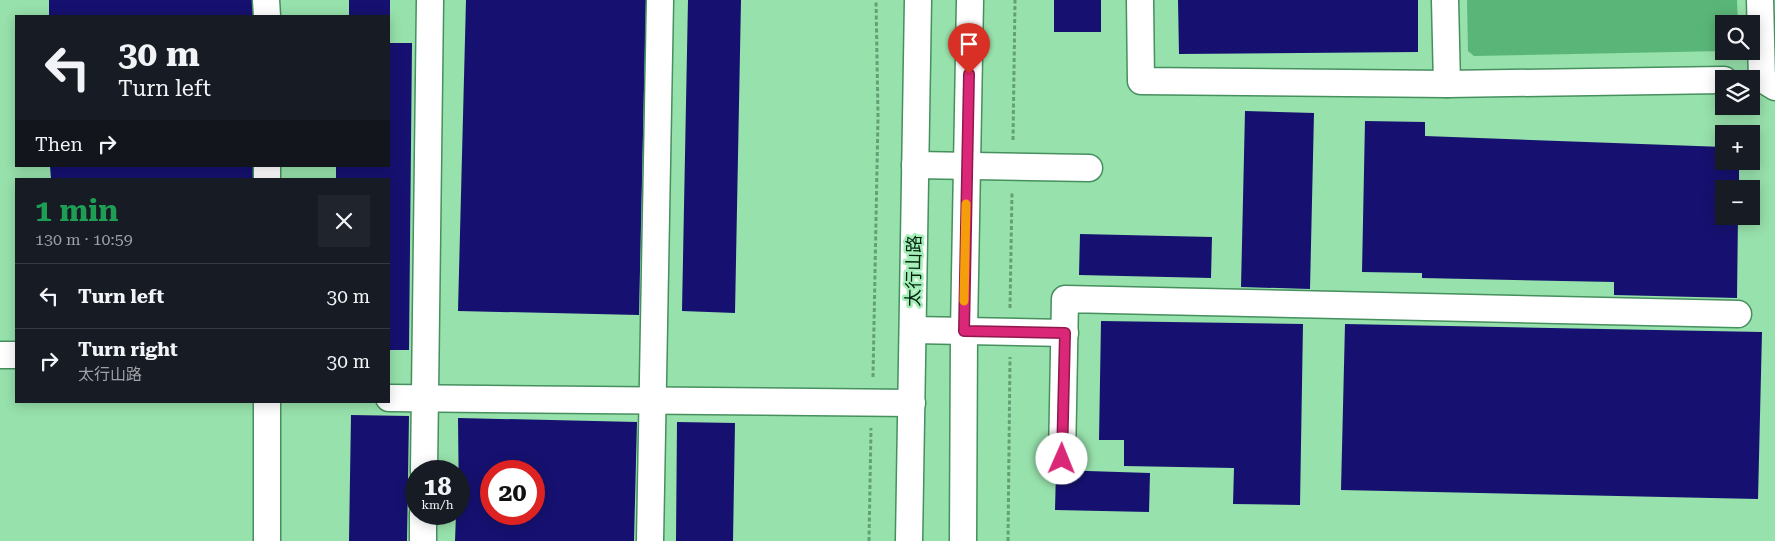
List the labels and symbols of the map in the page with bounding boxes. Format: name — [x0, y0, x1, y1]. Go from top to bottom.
pin — [948, 23, 990, 74]
street label: 太行山路 — [902, 235, 925, 307]
position arrow — [1035, 432, 1087, 484]
speed limit sign: 20 — [480, 460, 545, 525]

